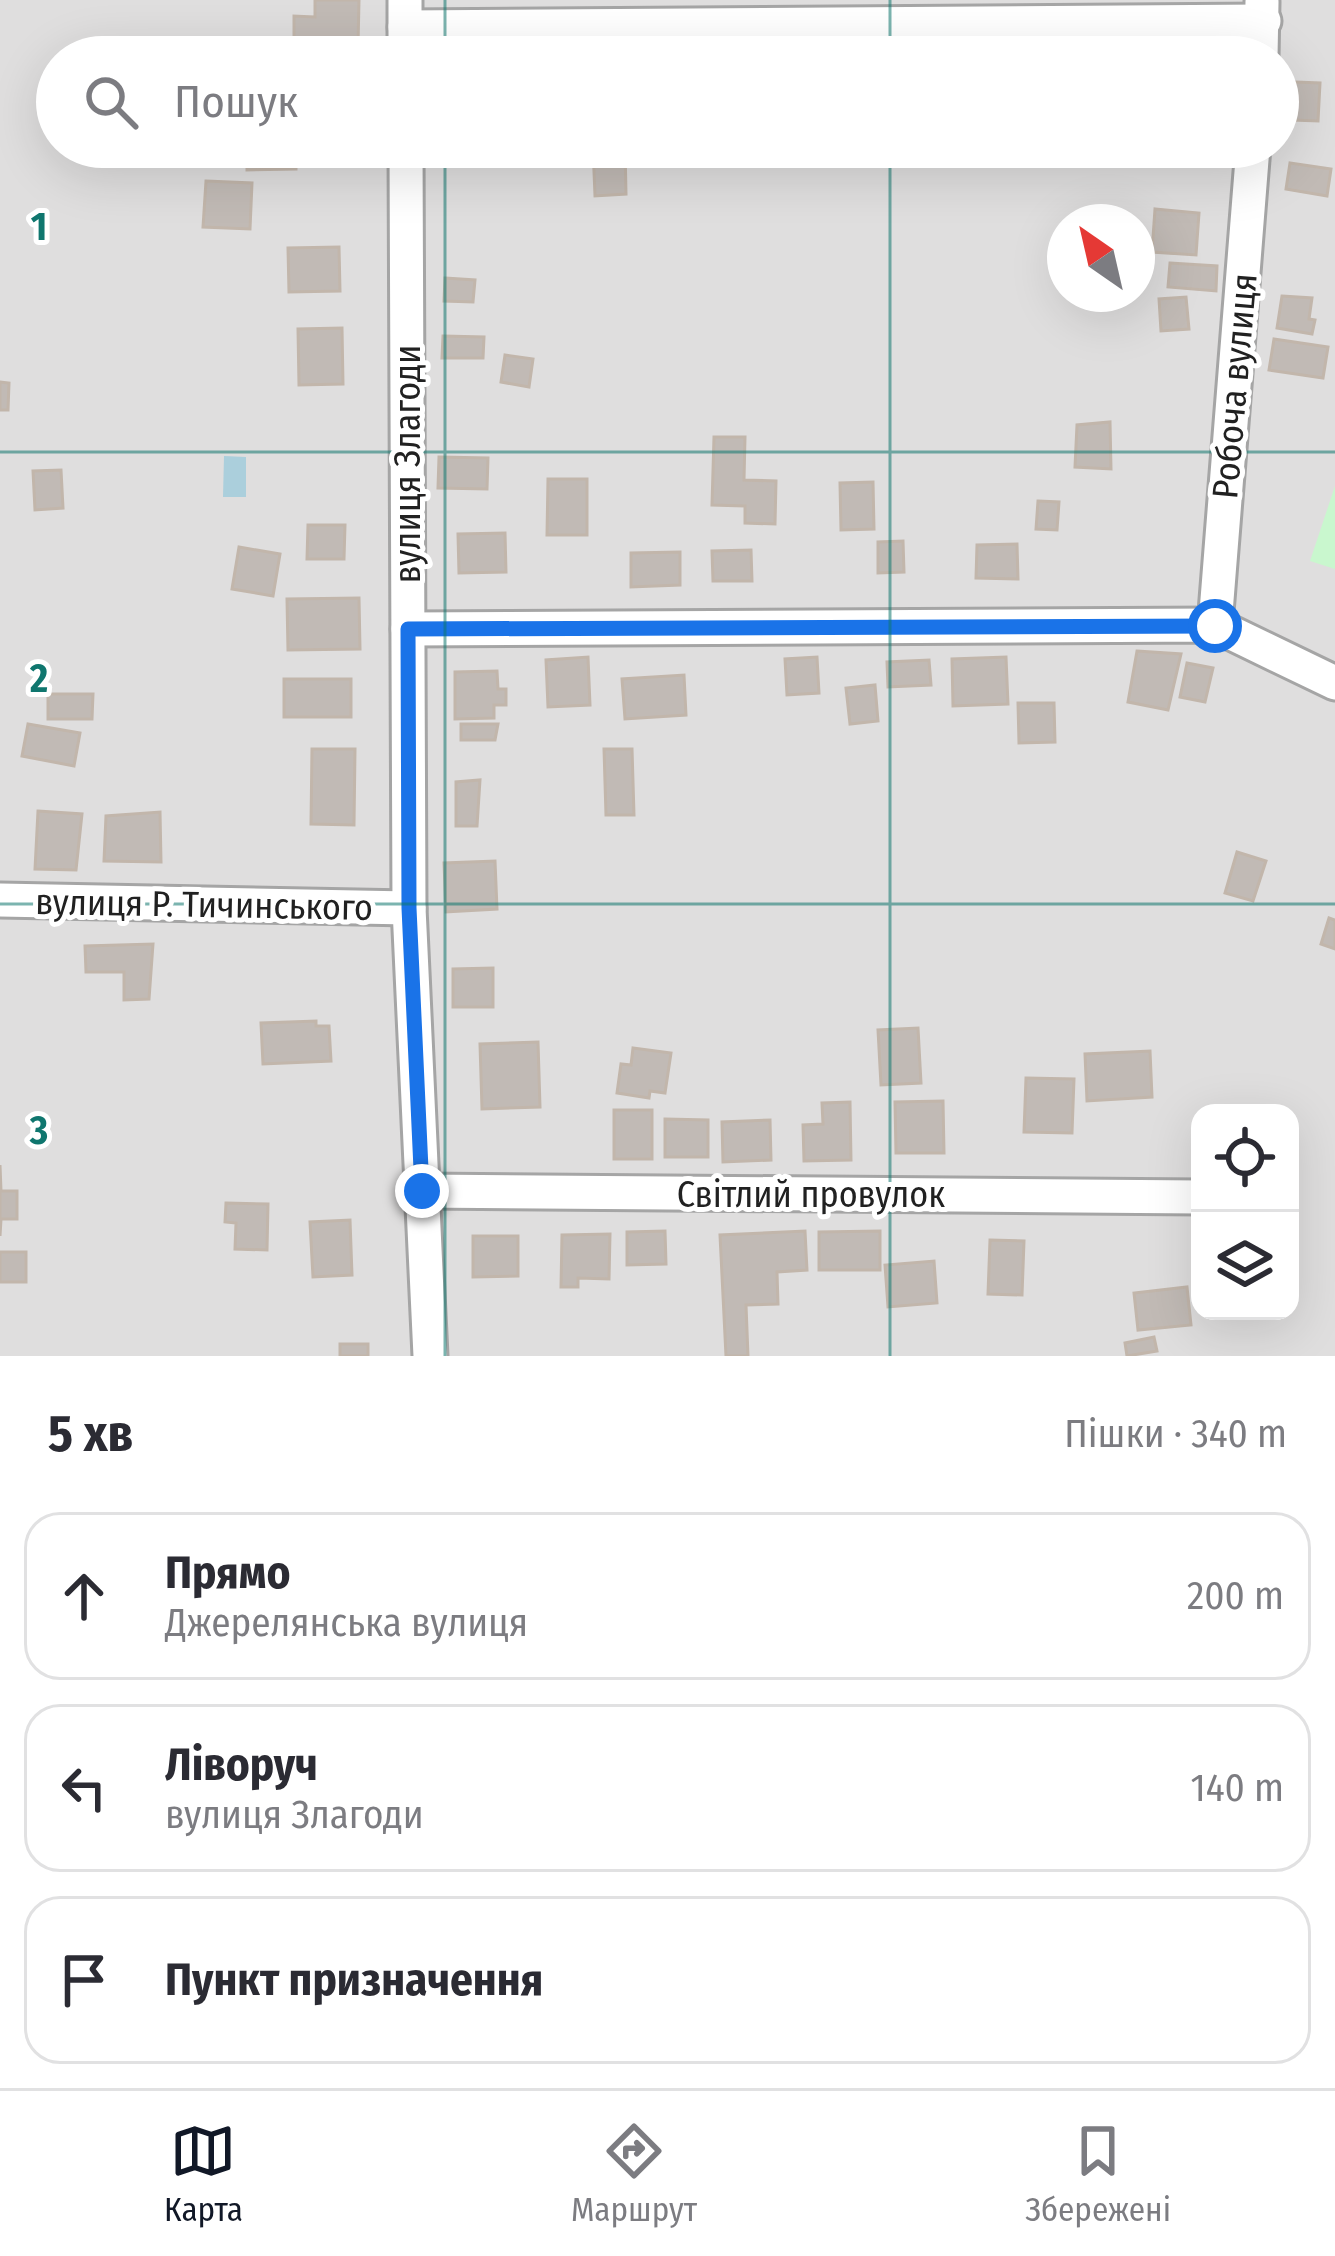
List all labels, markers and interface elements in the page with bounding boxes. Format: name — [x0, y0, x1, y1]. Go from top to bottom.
search box — [36, 36, 1299, 168]
icon: search — [78, 69, 144, 135]
text: Пошук — [174, 75, 298, 129]
text: 1 — [31, 204, 47, 250]
north arrow — [1047, 204, 1155, 312]
street label: Робоча вулиця — [1203, 271, 1267, 501]
street label: вулиця Злагоди — [386, 345, 430, 583]
route start — [1188, 599, 1242, 653]
text: 2 — [29, 656, 48, 702]
street label: вулиця Р. Тичинського — [35, 880, 373, 930]
map controls — [1191, 1104, 1299, 1320]
button: locate — [1191, 1104, 1299, 1212]
text: 3 — [29, 1108, 48, 1154]
route end — [395, 1164, 449, 1218]
street label: Світлий провулок — [677, 1173, 945, 1217]
button: layers — [1191, 1212, 1299, 1320]
text: 5 хв — [48, 1403, 133, 1465]
text: Пішки · 340 m — [1064, 1411, 1287, 1457]
text: Прямо — [165, 1546, 290, 1600]
icon: ahead — [51, 1563, 117, 1629]
text: 200 m — [1187, 1573, 1284, 1619]
text: Джерелянська вулиця — [165, 1600, 528, 1646]
text: Ліворуч — [165, 1738, 318, 1792]
icon: left — [51, 1755, 117, 1821]
text: 140 m — [1190, 1765, 1284, 1811]
text: вулиця Злагоди — [165, 1792, 424, 1838]
icon: arrive — [51, 1947, 117, 2013]
text: Пункт призначення — [165, 1953, 543, 2007]
tab: Карта — [164, 2118, 243, 2230]
tab: Маршрут — [571, 2118, 697, 2230]
tab: Збережені — [1025, 2118, 1171, 2230]

